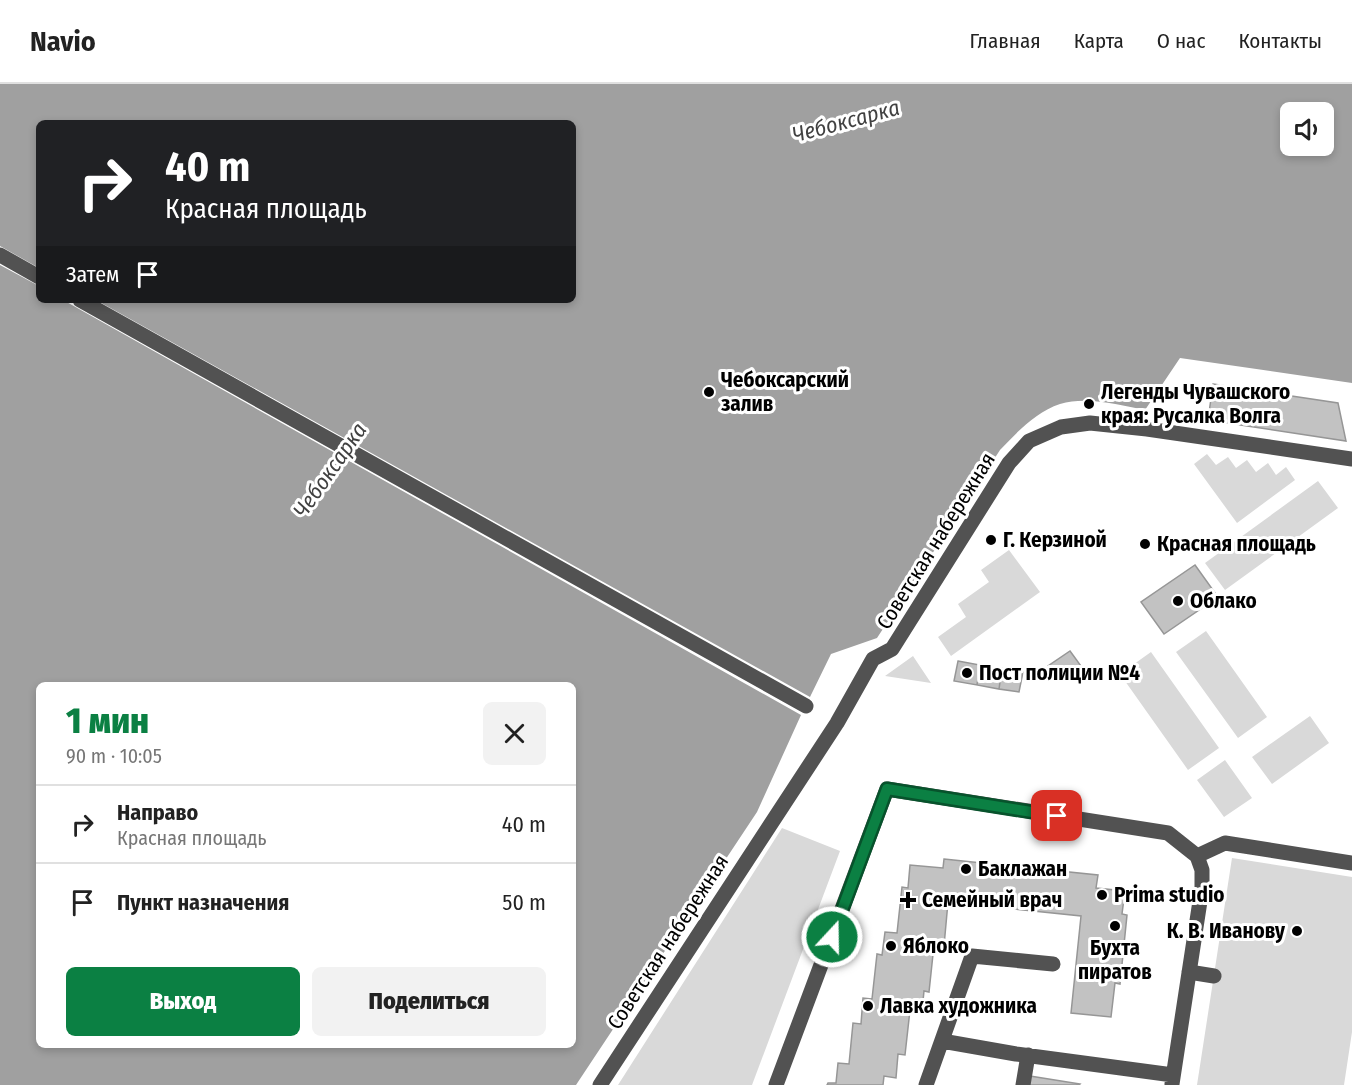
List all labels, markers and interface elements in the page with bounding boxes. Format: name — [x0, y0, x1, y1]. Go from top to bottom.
text: Navio — [30, 25, 96, 58]
text: Главная — [970, 28, 1041, 54]
text: Карта — [1074, 28, 1124, 54]
text: О нас — [1157, 28, 1205, 54]
text: Контакты — [1238, 28, 1322, 54]
water label: Чебоксарка — [789, 94, 903, 148]
map controls — [1280, 102, 1334, 156]
button: sound — [1280, 102, 1334, 156]
text: 40 m — [165, 142, 250, 192]
icon: right — [66, 144, 144, 222]
text: Красная площадь — [165, 193, 367, 225]
icon: arrive — [131, 258, 164, 291]
text: Затем — [66, 261, 119, 288]
place label: Чебоксарский залив — [721, 367, 849, 417]
place label: Легенды Чувашского края: Русалка Волга — [1101, 379, 1290, 429]
marker: Чебоксарский залив — [702, 385, 716, 399]
marker: Легенды Чувашского края: Русалка Волга — [1082, 397, 1096, 411]
water label: Чебоксарка — [287, 417, 373, 523]
street label: Советская набережная — [871, 448, 1001, 634]
place label: Г. Керзиной — [1003, 527, 1107, 553]
place label: Красная площадь — [1157, 531, 1316, 557]
marker: Г. Керзиной — [984, 533, 998, 547]
marker: Красная площадь — [1138, 537, 1152, 551]
place label: Облако — [1190, 588, 1257, 614]
marker: Облако — [1171, 594, 1185, 608]
place label: Пост полиции №4 — [979, 660, 1140, 686]
marker: Пост полиции №4 — [960, 666, 974, 680]
text: 1 мин — [66, 699, 149, 743]
button: close — [483, 702, 546, 765]
text: 90 m · 10:05 — [66, 744, 162, 768]
pin — [1031, 790, 1082, 841]
text: Направо — [117, 799, 198, 826]
icon: arrive — [1040, 799, 1073, 832]
icon: right — [66, 808, 99, 841]
text: 40 m — [502, 811, 546, 838]
text: Красная площадь — [117, 826, 267, 850]
street label: Советская набережная — [602, 850, 734, 1034]
place label: Баклажан — [978, 856, 1067, 882]
marker: Баклажан — [959, 862, 973, 876]
place label: Prima studio — [1114, 882, 1225, 908]
icon: arrive — [66, 886, 99, 919]
place label: Семейный врач — [922, 887, 1062, 913]
marker: Prima studio — [1095, 888, 1109, 902]
text: Пункт назначения — [117, 889, 289, 916]
text: 50 m — [502, 889, 546, 916]
marker: Семейный врач — [899, 891, 917, 909]
position arrow — [800, 905, 864, 969]
place label: К. В. Иванову — [1167, 918, 1286, 944]
marker: Бухта пиратов — [1108, 919, 1122, 933]
marker: К. В. Иванову — [1290, 924, 1304, 938]
place label: Яблоко — [903, 933, 969, 959]
place label: Бухта пиратов — [1078, 935, 1152, 985]
marker: Яблоко — [884, 939, 898, 953]
button: Выход — [66, 967, 300, 1036]
button: Поделиться — [312, 967, 546, 1036]
place label: Лавка художника — [880, 993, 1037, 1019]
marker: Лавка художника — [861, 999, 875, 1013]

